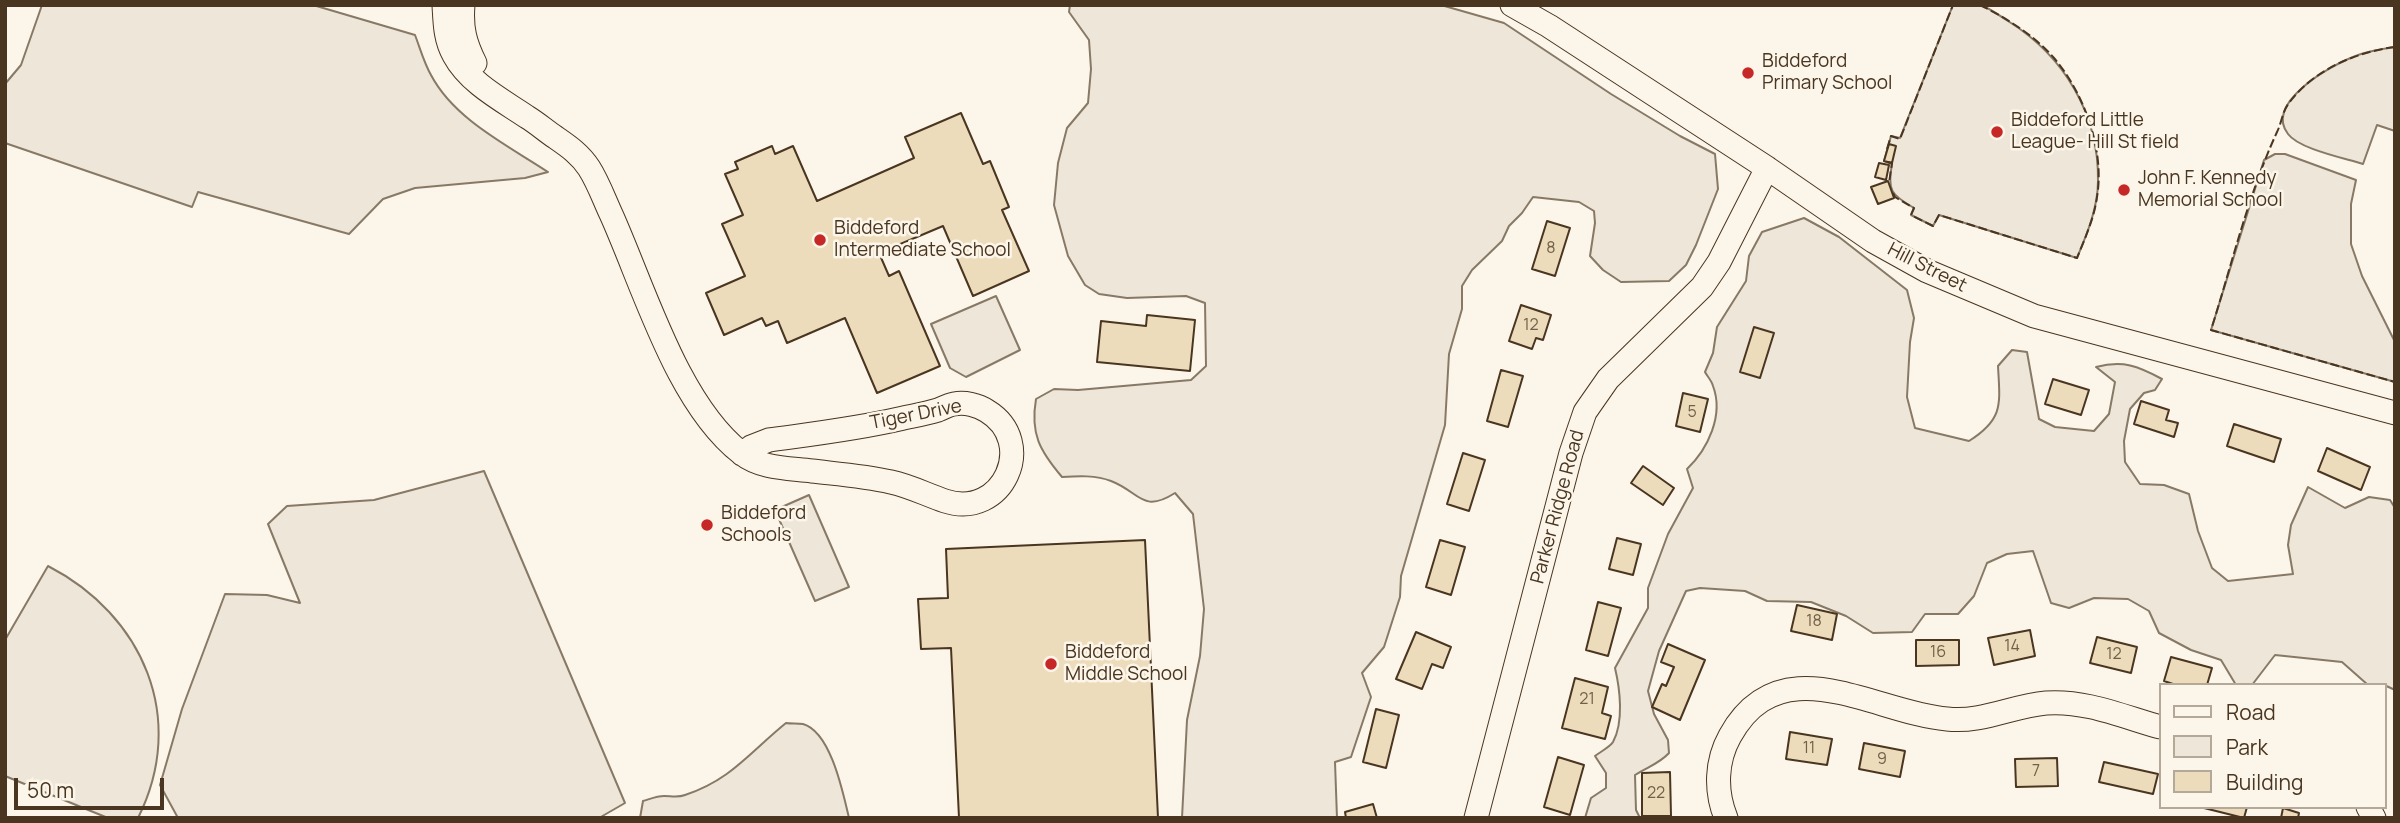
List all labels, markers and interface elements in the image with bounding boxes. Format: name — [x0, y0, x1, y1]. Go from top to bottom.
place label: Biddeford Primary School — [1762, 51, 1892, 95]
marker: Biddeford Primary School — [1740, 65, 1756, 81]
place label: Biddeford Little League- Hill St field — [2011, 110, 2179, 154]
marker: Biddeford Little League- Hill St field — [1989, 124, 2005, 140]
place label: John F. Kennedy Memorial School — [2138, 168, 2283, 212]
marker: John F. Kennedy Memorial School — [2116, 182, 2132, 198]
place label: Biddeford Intermediate School — [834, 218, 1011, 262]
marker: Biddeford Intermediate School — [812, 232, 828, 248]
street label: Hill Street — [1884, 238, 1970, 298]
house number: 8 — [1546, 239, 1556, 259]
house number: 12 — [1523, 316, 1539, 336]
street label: Tiger Drive — [868, 395, 964, 435]
house number: 5 — [1687, 403, 1697, 423]
street label: Parker Ridge Road — [1527, 428, 1589, 586]
place label: Biddeford Schools — [721, 503, 806, 547]
marker: Biddeford Schools — [699, 517, 715, 533]
house number: 18 — [1806, 612, 1822, 632]
house number: 14 — [2004, 637, 2020, 657]
place label: Biddeford Middle School — [1065, 642, 1188, 686]
house number: 16 — [1930, 643, 1946, 663]
house number: 12 — [2106, 645, 2122, 665]
marker: Biddeford Middle School — [1043, 656, 1059, 672]
legend — [2158, 683, 2386, 809]
house number: 21 — [1579, 690, 1595, 710]
text: Road — [2226, 698, 2276, 726]
text: Park — [2226, 733, 2268, 761]
house number: 11 — [1803, 739, 1815, 759]
house number: 9 — [1877, 750, 1887, 770]
house number: 7 — [2032, 762, 2040, 782]
scale bar — [18, 764, 168, 808]
text: Building — [2226, 768, 2303, 796]
text: 50 m — [27, 776, 74, 804]
house number: 22 — [1647, 784, 1665, 804]

